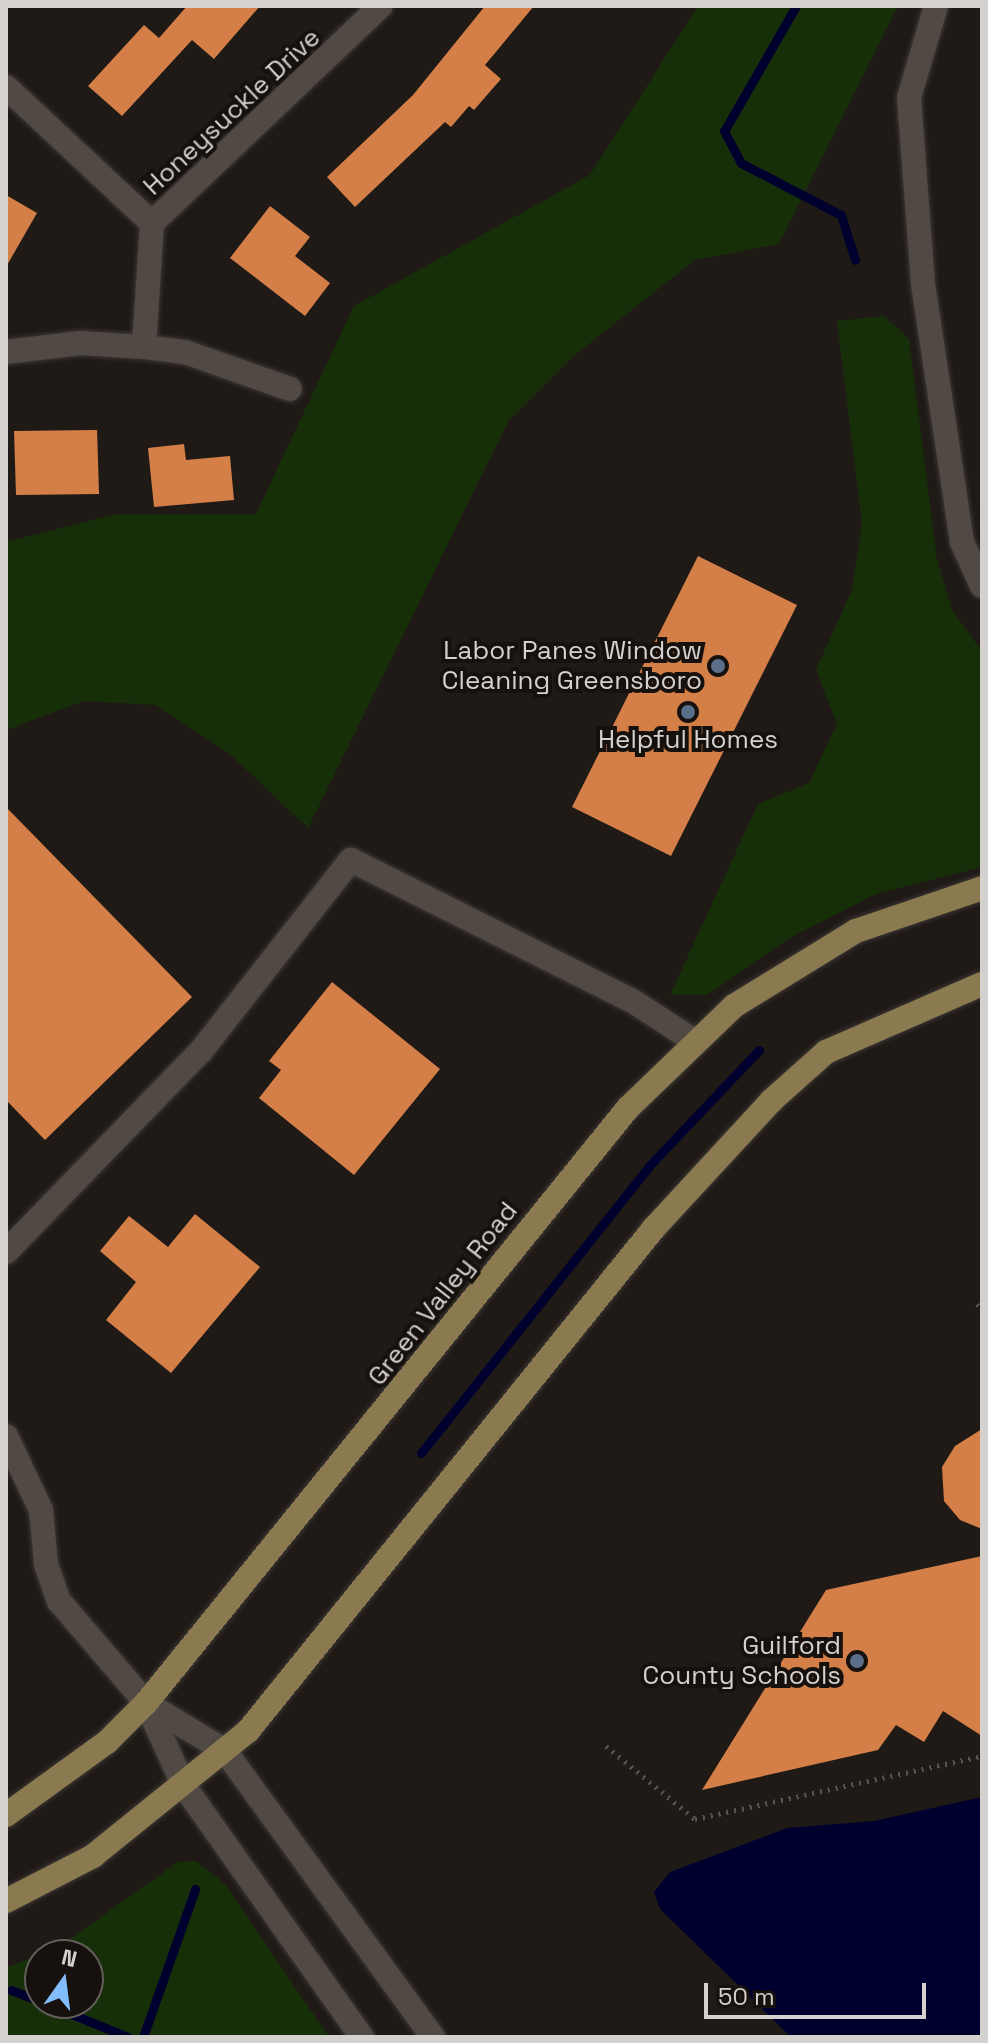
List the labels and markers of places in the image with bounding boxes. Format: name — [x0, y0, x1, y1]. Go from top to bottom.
place label: Labor Panes Window Cleaning Greensboro — [442, 635, 702, 696]
marker: Labor Panes Window Cleaning Greensboro — [709, 657, 727, 675]
marker: Helpful Homes — [679, 703, 697, 721]
place label: Helpful Homes — [598, 724, 778, 756]
place label: Guilford County Schools — [643, 1630, 841, 1692]
marker: Guilford County Schools — [848, 1652, 866, 1670]

